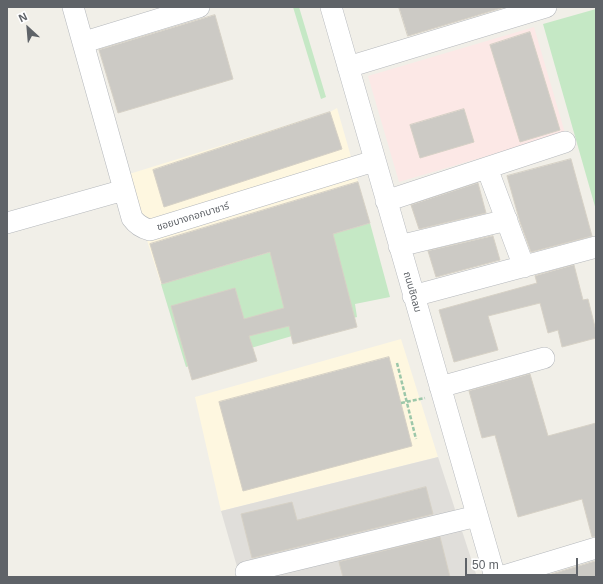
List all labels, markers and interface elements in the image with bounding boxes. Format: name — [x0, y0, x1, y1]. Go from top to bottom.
north arrow — [8, 8, 48, 48]
text: N — [17, 10, 29, 24]
street label: ซอยบางกอกบาซาร์ — [155, 200, 231, 234]
street label: ถนนชิดลม — [400, 270, 424, 314]
scale bar — [467, 550, 580, 576]
text: 50 m — [472, 558, 499, 572]

